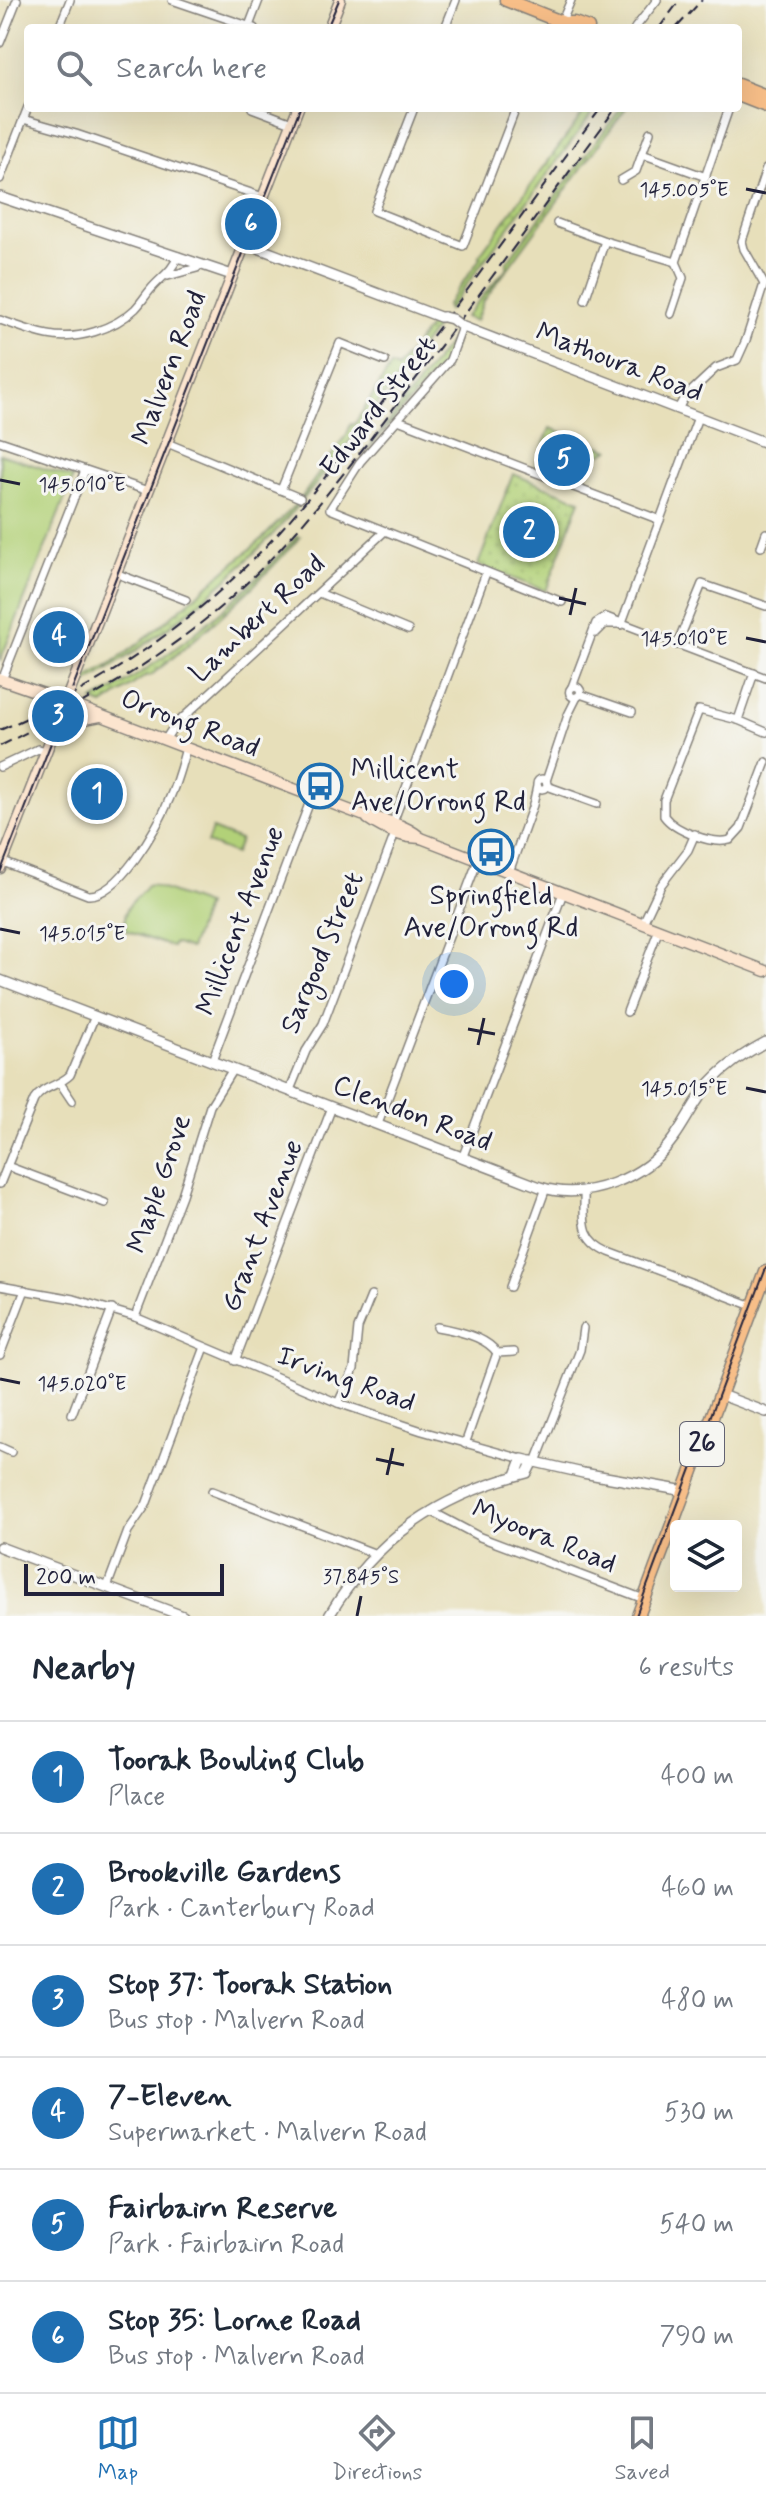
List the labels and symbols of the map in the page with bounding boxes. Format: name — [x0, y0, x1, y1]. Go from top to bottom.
text: 145.005°E — [639, 177, 729, 204]
pin: 6 — [225, 194, 277, 254]
street label: Malvern Road — [124, 286, 216, 450]
street label: Mathoura Road — [530, 314, 708, 412]
street label: Edward Street — [312, 329, 446, 485]
pin: 5 — [538, 430, 590, 490]
text: 145.010°E — [38, 472, 126, 499]
pin: 2 — [503, 502, 555, 562]
street label: Lambert Road — [182, 546, 334, 692]
pin: 4 — [33, 607, 85, 667]
text: 145.010°E — [640, 626, 728, 653]
street label: Orrong Road — [114, 681, 265, 770]
pin: 3 — [32, 686, 84, 746]
place label: Millicent Ave/Orrong Rd — [351, 752, 526, 824]
bus stop icon: Millicent Ave/Orrong Rd — [296, 762, 344, 810]
pin: 1 — [71, 764, 123, 824]
street label: Millicent Avenue — [188, 821, 294, 1021]
bus stop icon: Springfield Ave/Orrong Rd — [467, 828, 515, 876]
street label: Sargood Street — [272, 866, 376, 1040]
place label: Springfield Ave/Orrong Rd — [404, 878, 578, 950]
text: 145.015°E — [39, 921, 125, 948]
your location — [434, 964, 474, 1004]
street label: Clendon Road — [327, 1067, 497, 1161]
text: 145.015°E — [641, 1076, 727, 1103]
street label: Maple Grove — [119, 1110, 201, 1258]
street label: Grant Avenue — [213, 1135, 313, 1317]
street label: Irving Road — [272, 1338, 420, 1422]
text: 145.020°E — [37, 1371, 127, 1398]
road number: 26 — [680, 1422, 724, 1466]
street label: Myoora Road — [466, 1491, 622, 1583]
scale bar — [24, 1560, 224, 1596]
text: 37.845°S — [323, 1564, 399, 1591]

